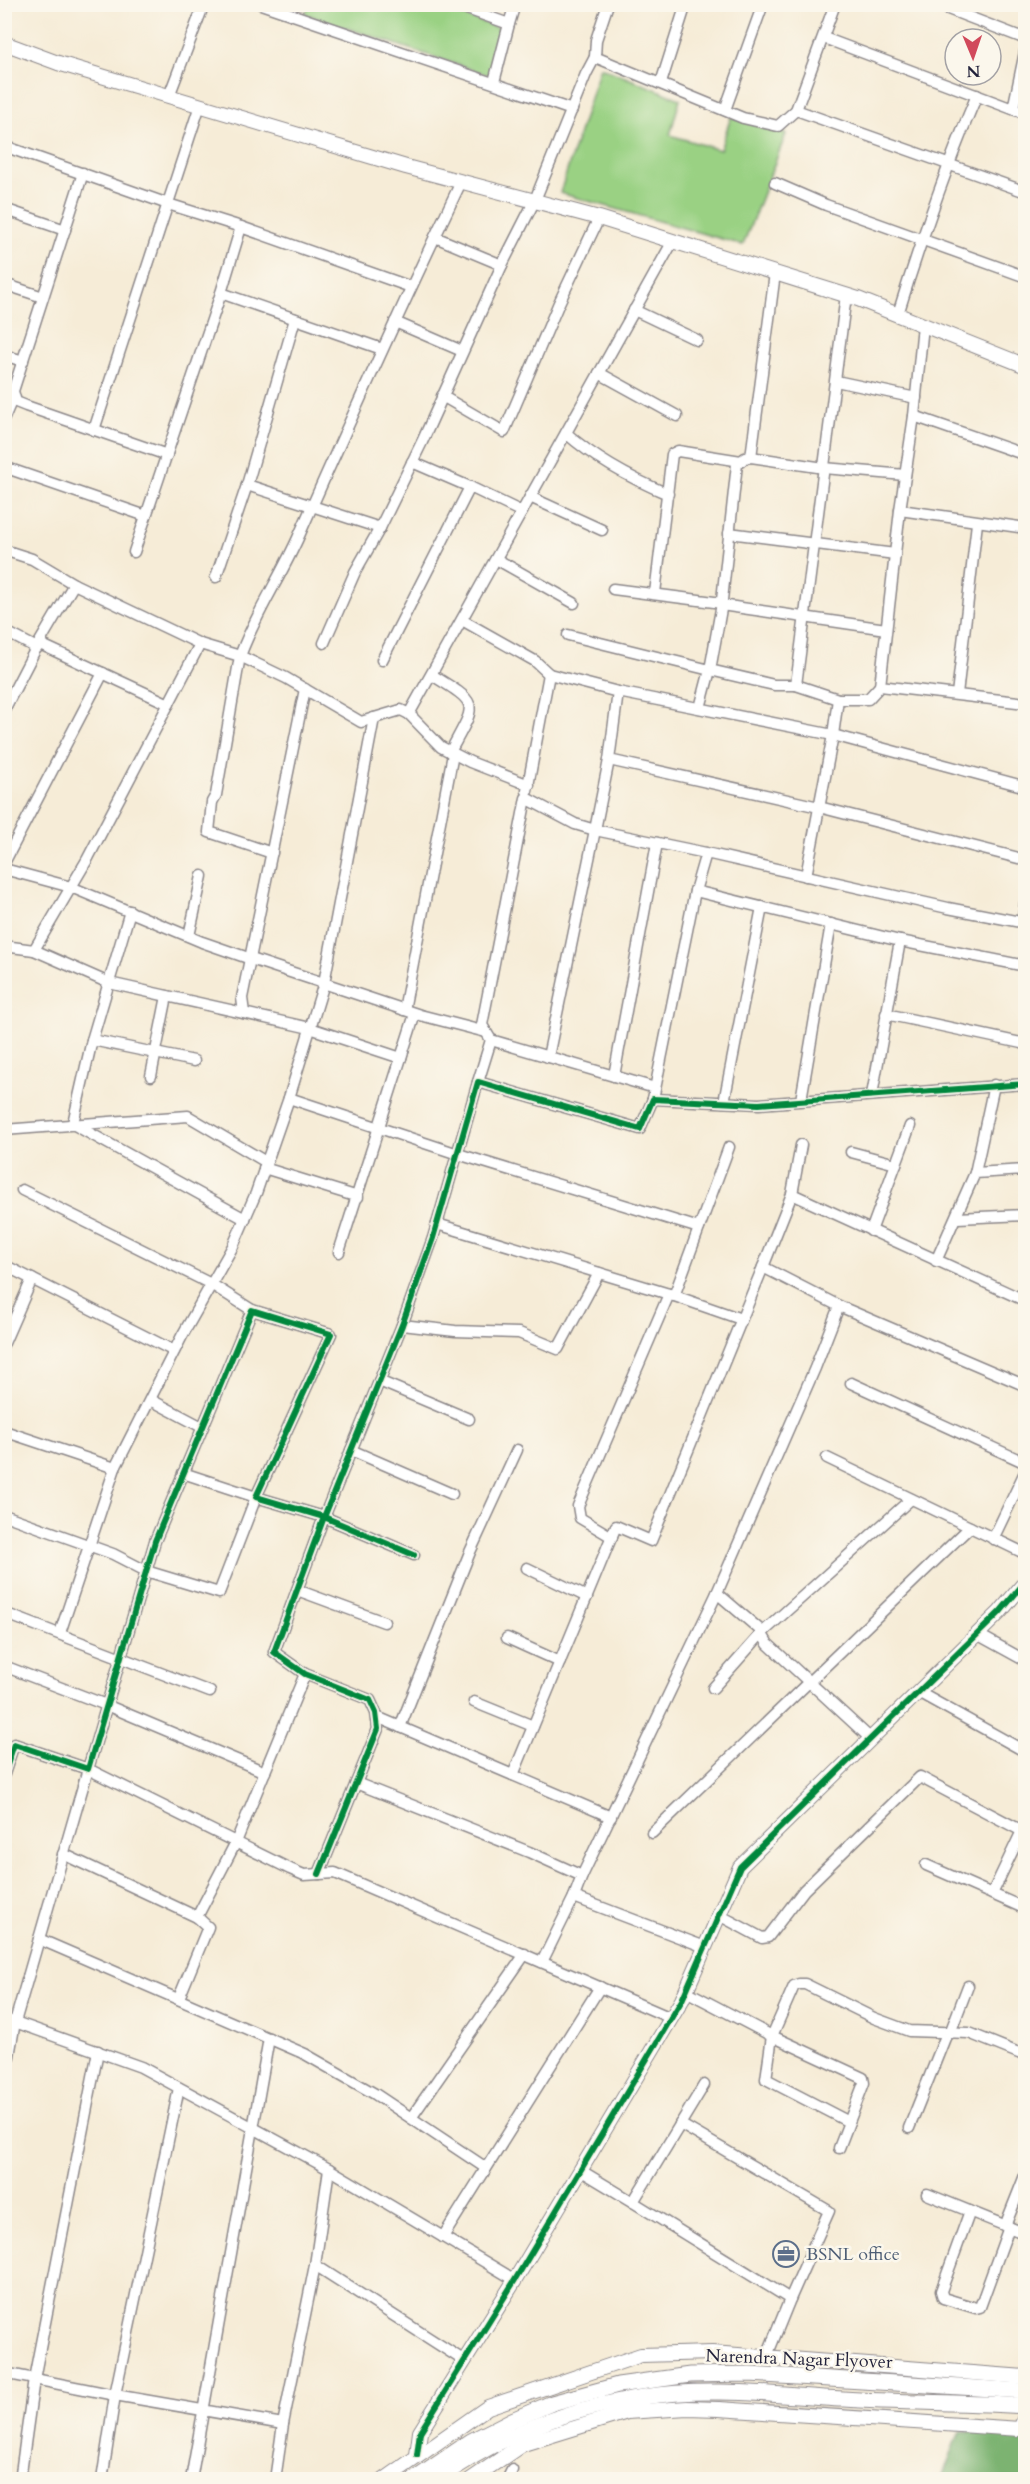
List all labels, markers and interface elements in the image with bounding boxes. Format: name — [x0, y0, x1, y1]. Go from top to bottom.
north arrow — [943, 27, 1003, 87]
text: N — [966, 60, 981, 82]
office icon: BSNL office — [771, 2239, 801, 2269]
place label: BSNL office — [806, 2242, 900, 2267]
street label: Narendra Nagar Flyover — [705, 2343, 893, 2375]

